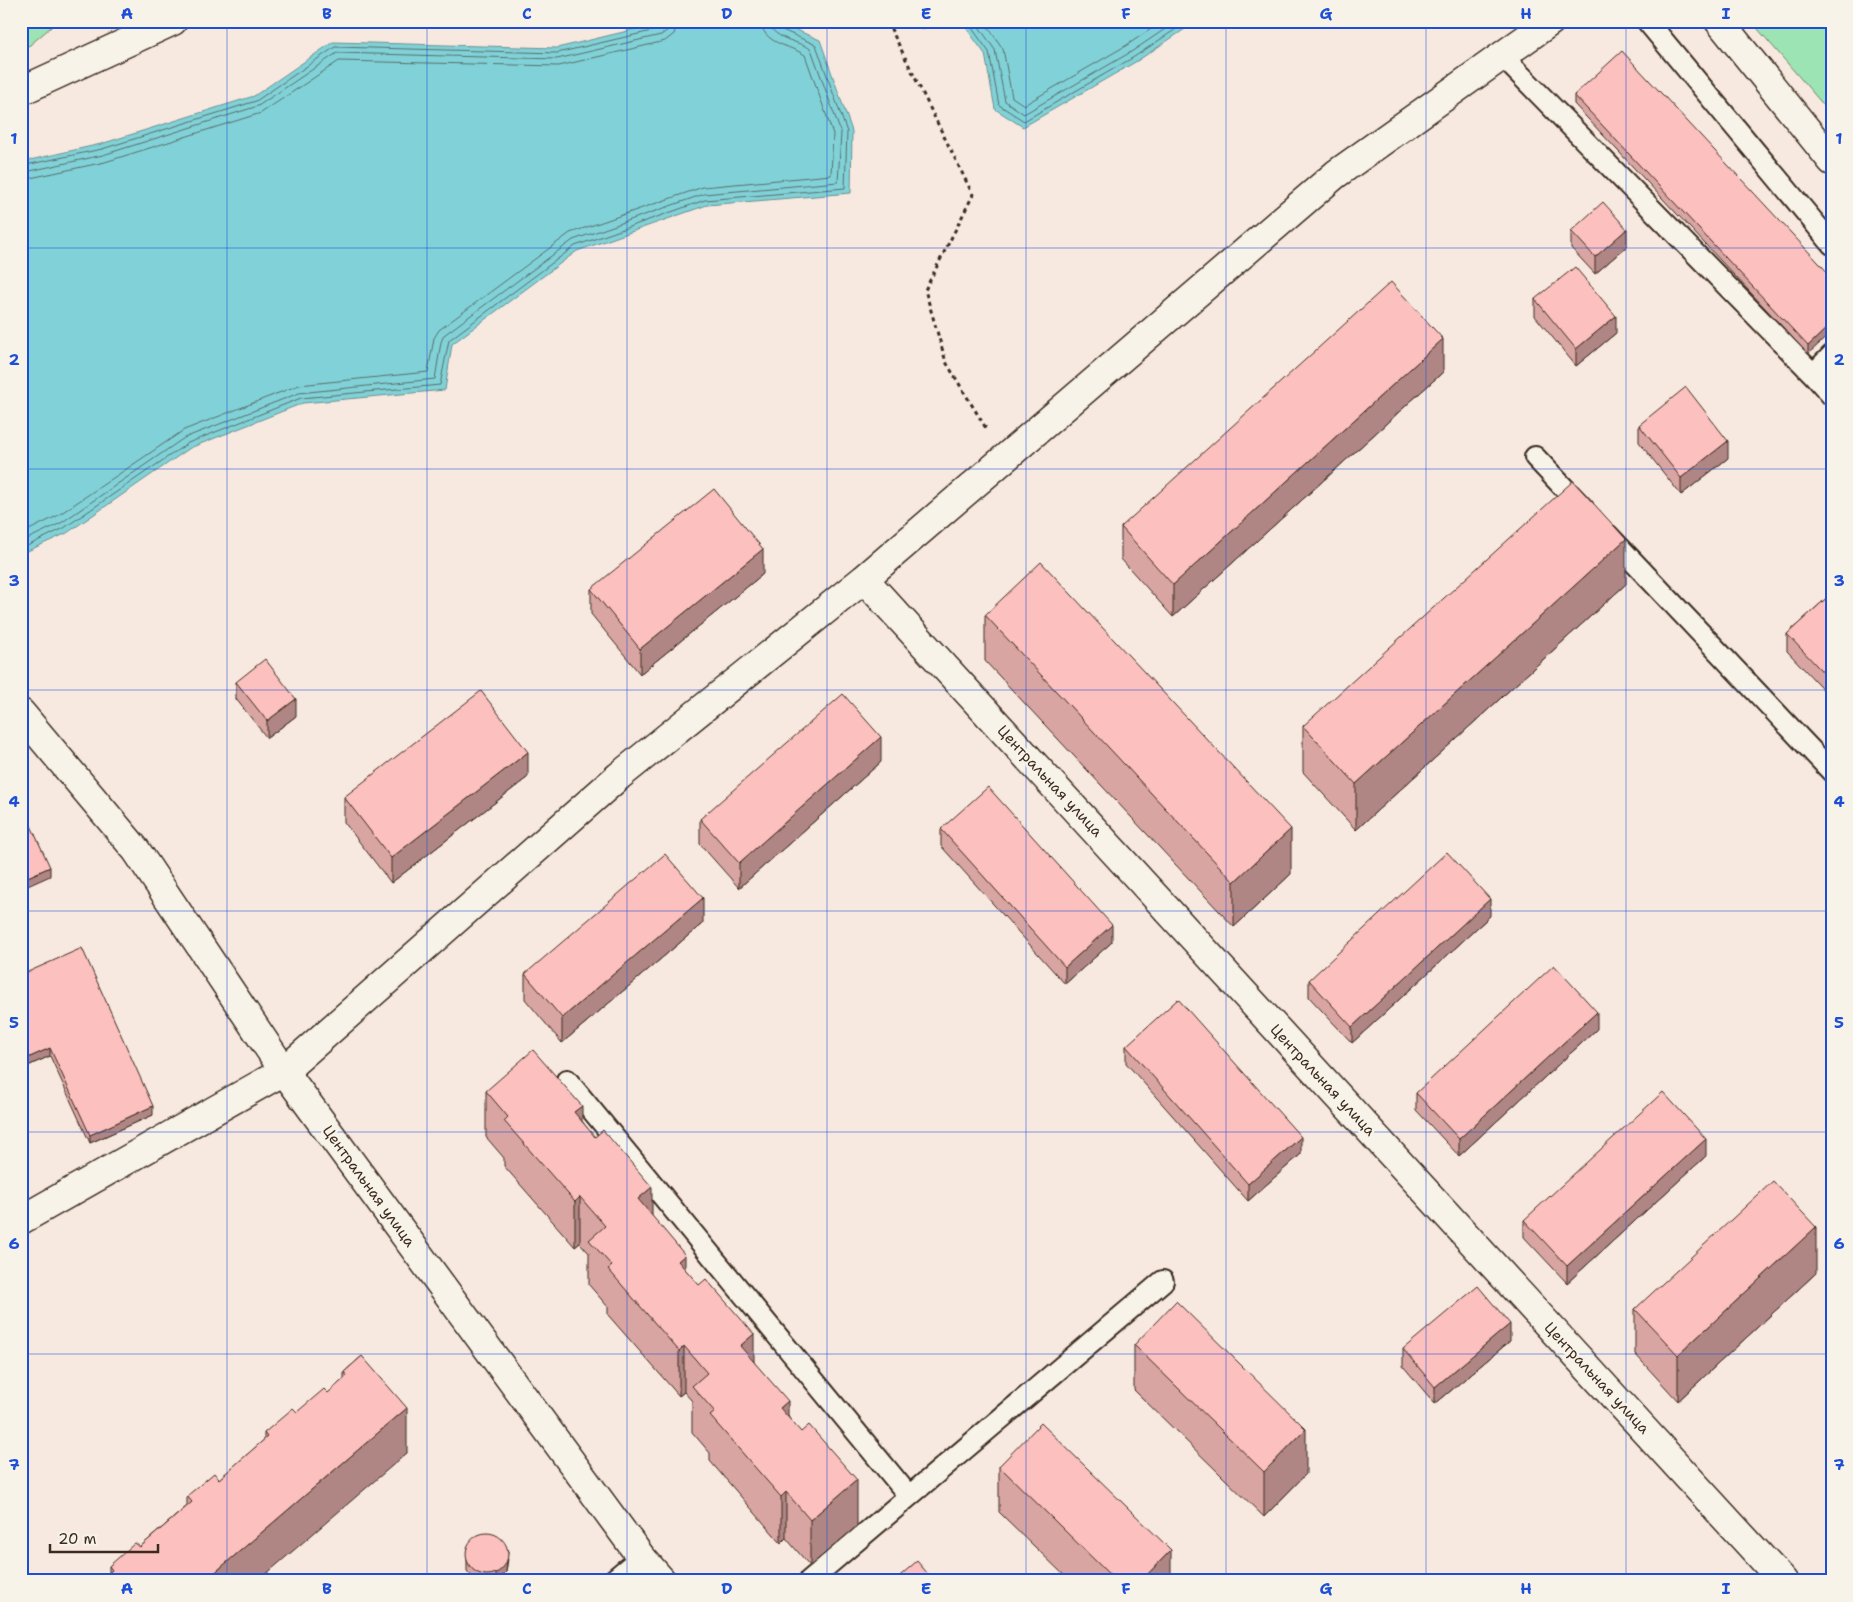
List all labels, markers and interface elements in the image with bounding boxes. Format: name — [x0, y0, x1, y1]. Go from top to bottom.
text: A — [121, 3, 133, 24]
text: B — [322, 3, 332, 24]
text: C — [522, 3, 532, 24]
text: D — [721, 3, 733, 24]
text: E — [921, 3, 931, 24]
text: F — [1121, 3, 1131, 24]
text: G — [1320, 3, 1333, 24]
text: H — [1520, 3, 1532, 24]
text: I — [1722, 3, 1731, 24]
text: 1 — [10, 128, 18, 149]
text: 1 — [1835, 128, 1843, 149]
text: 2 — [8, 349, 20, 370]
text: 2 — [1833, 349, 1845, 370]
text: 3 — [8, 570, 20, 591]
text: 3 — [1833, 570, 1845, 591]
street label: Центральная улица — [993, 721, 1108, 842]
text: 4 — [8, 791, 20, 812]
text: 4 — [1833, 791, 1845, 812]
text: 5 — [9, 1012, 19, 1033]
text: 5 — [1834, 1012, 1844, 1033]
street label: Центральная улица — [1266, 1020, 1381, 1141]
street label: Центральная улица — [318, 1121, 420, 1251]
text: 6 — [8, 1233, 20, 1254]
text: 6 — [1833, 1233, 1845, 1254]
street label: Центральная улица — [1540, 1318, 1655, 1439]
text: 7 — [8, 1454, 20, 1475]
text: 7 — [1833, 1454, 1845, 1475]
scale bar — [50, 1522, 158, 1554]
text: 20 m — [58, 1529, 97, 1549]
text: A — [121, 1578, 133, 1599]
text: B — [322, 1578, 332, 1599]
text: C — [522, 1578, 532, 1599]
text: D — [721, 1578, 733, 1599]
text: E — [921, 1578, 931, 1599]
text: F — [1121, 1578, 1131, 1599]
text: G — [1320, 1578, 1333, 1599]
text: H — [1520, 1578, 1532, 1599]
text: I — [1722, 1578, 1731, 1599]

